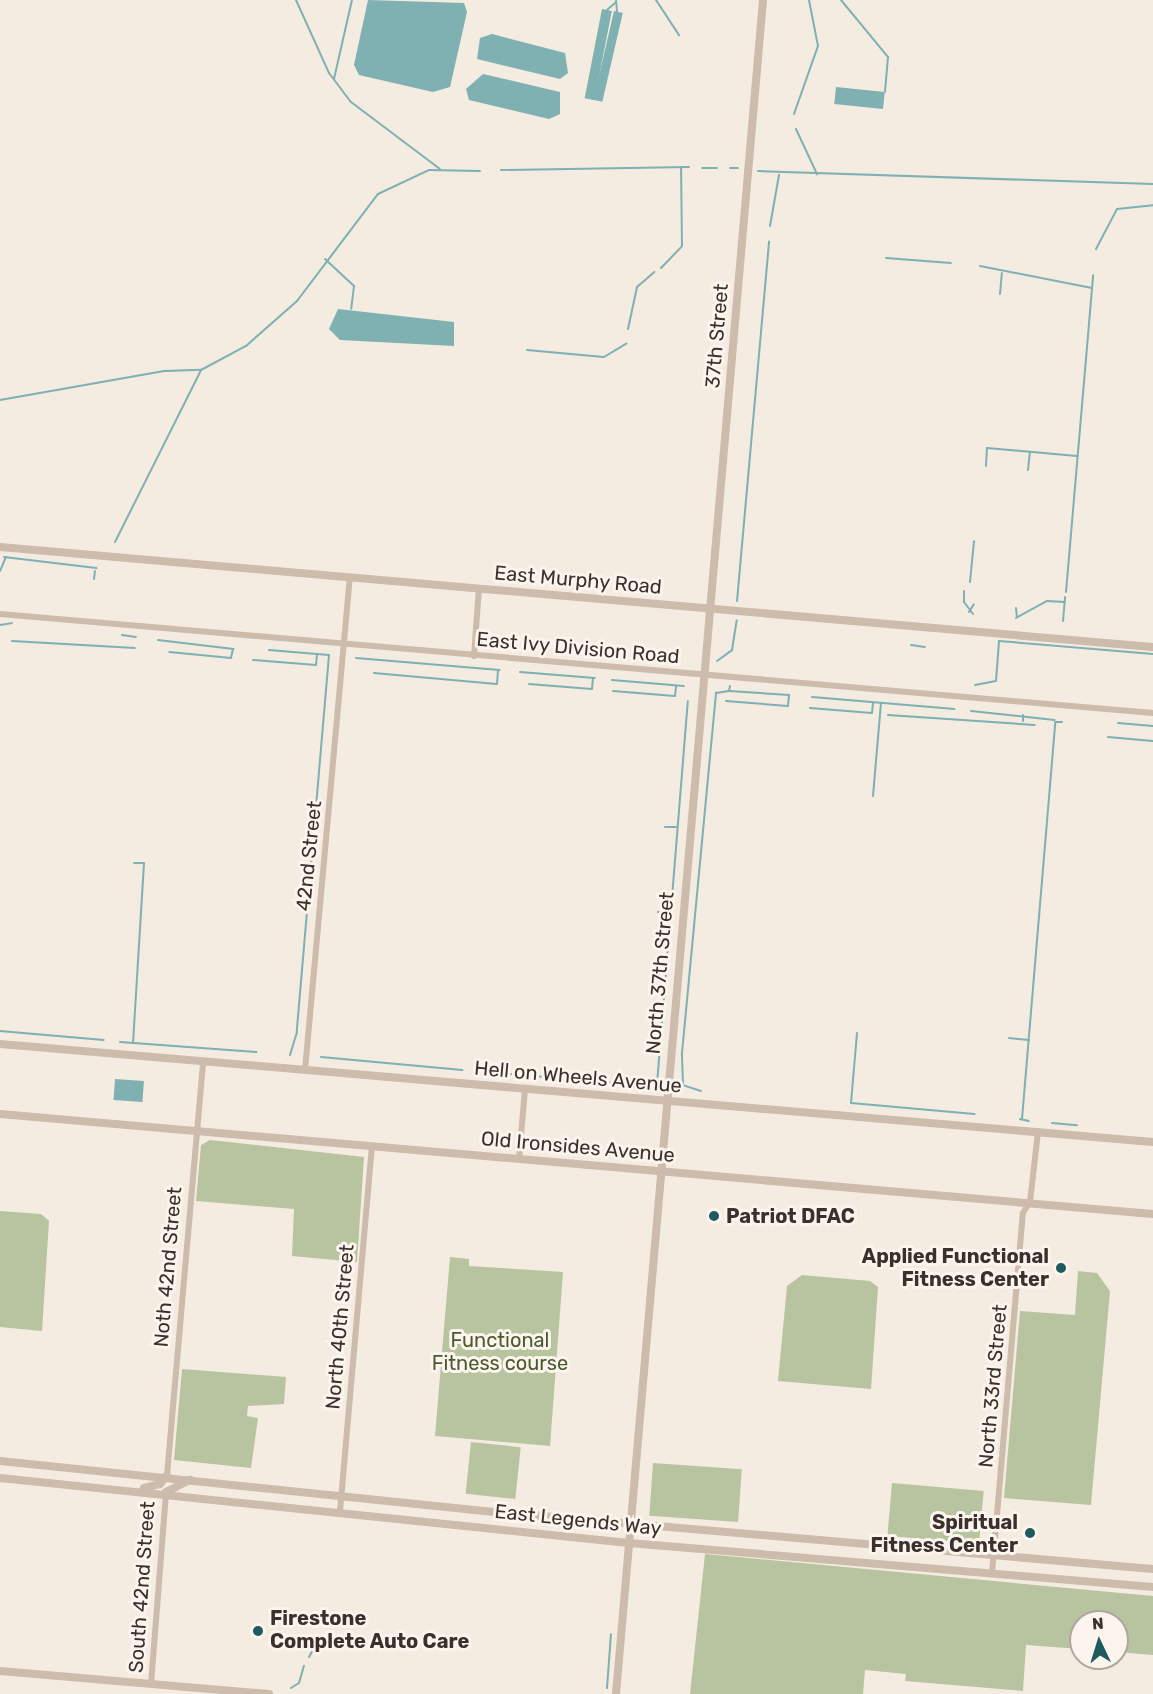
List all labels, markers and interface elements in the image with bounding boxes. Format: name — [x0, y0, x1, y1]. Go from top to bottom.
street label: 37th Street — [700, 283, 734, 389]
street label: East Murphy Road — [493, 561, 663, 599]
street label: East Ivy Division Road — [475, 627, 681, 669]
street label: 42nd Street — [291, 800, 327, 912]
street label: North 37th Street — [641, 891, 679, 1055]
street label: Hell on Wheels Avenue — [473, 1056, 683, 1098]
street label: Old Ironsides Avenue — [480, 1127, 676, 1167]
street label: Noth 42nd Street — [149, 1186, 187, 1348]
place label: Patriot DFAC — [726, 1204, 855, 1228]
marker: Patriot DFAC — [707, 1209, 721, 1223]
street label: North 40th Street — [321, 1243, 359, 1411]
place label: Applied Functional Fitness Center — [862, 1244, 1049, 1291]
marker: Applied Functional Fitness Center — [1054, 1261, 1068, 1275]
street label: North 33rd Street — [974, 1303, 1012, 1469]
park label: Functional Fitness course — [432, 1328, 568, 1375]
street label: East Legends Way — [493, 1499, 663, 1541]
street label: South 42nd Street — [124, 1500, 160, 1674]
place label: Spiritual Fitness Center — [870, 1510, 1018, 1557]
marker: Spiritual Fitness Center — [1023, 1526, 1037, 1540]
place label: Firestone Complete Auto Care — [270, 1607, 470, 1654]
north arrow — [1069, 1610, 1129, 1670]
text: N — [1091, 1614, 1104, 1633]
marker: Firestone Complete Auto Care — [251, 1624, 265, 1638]

